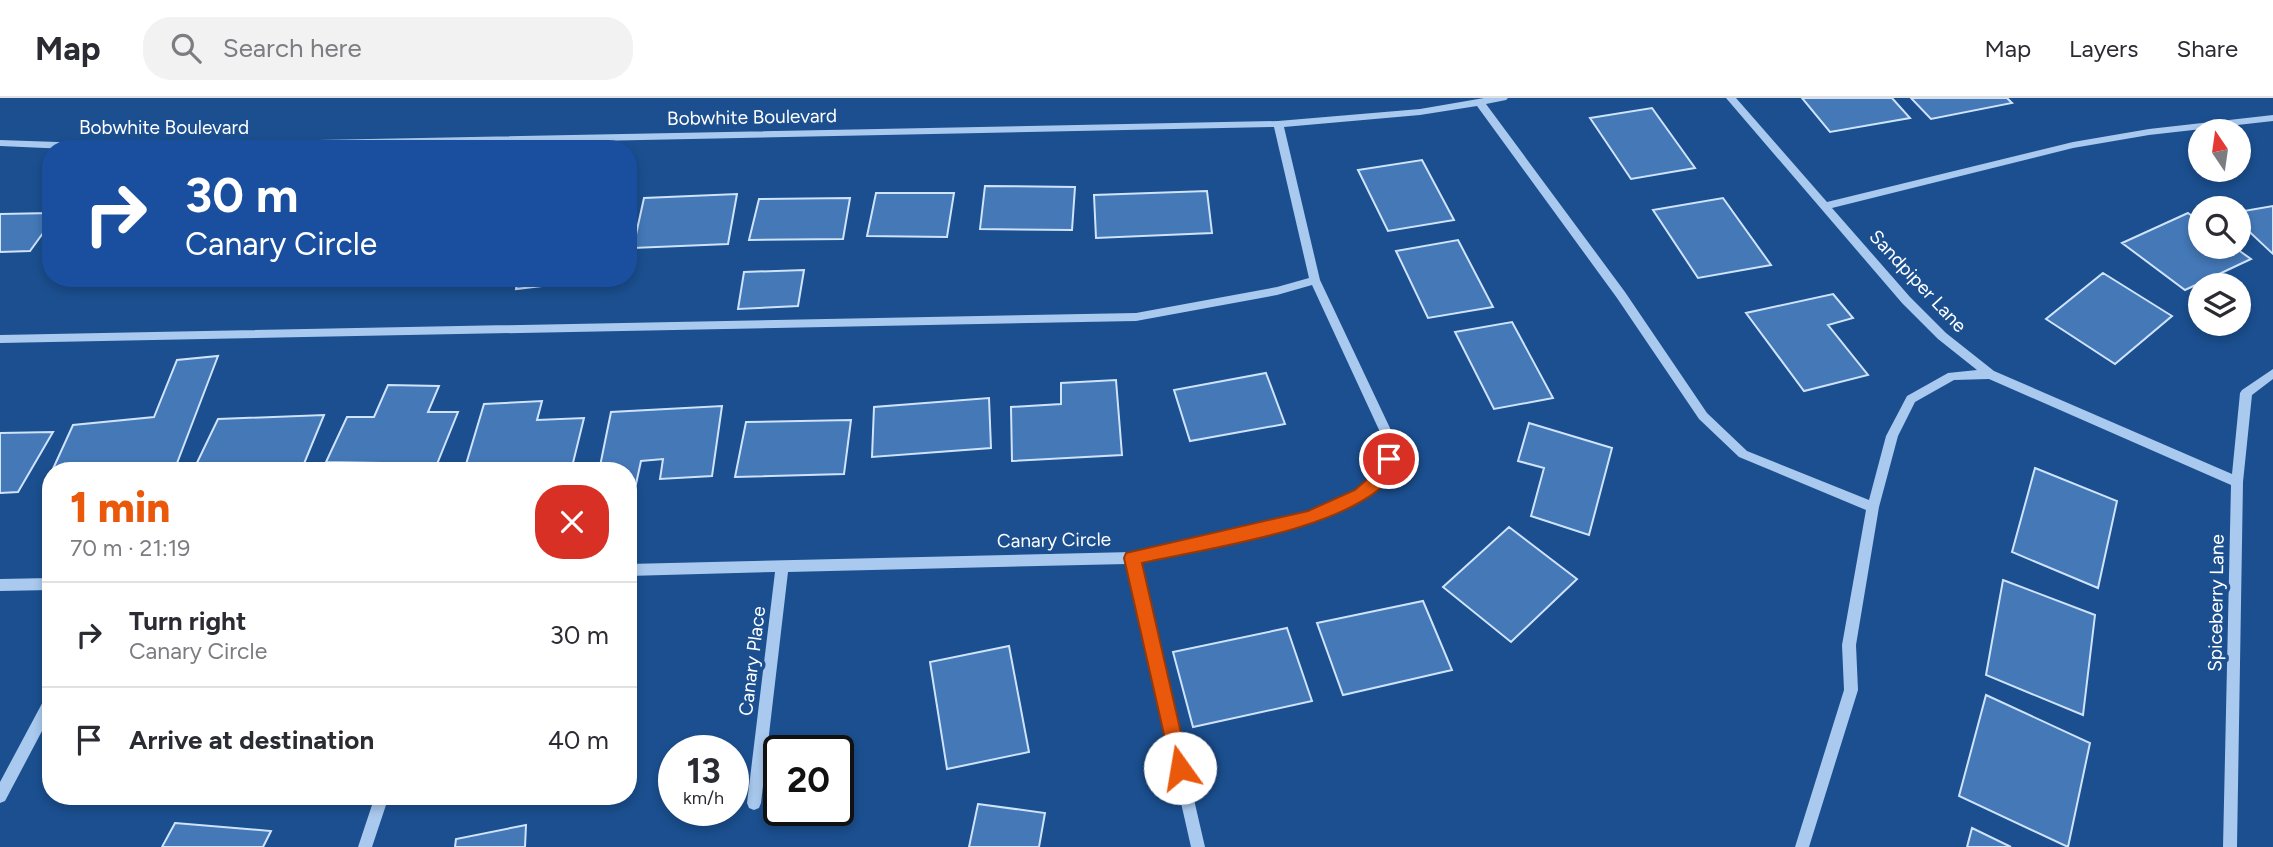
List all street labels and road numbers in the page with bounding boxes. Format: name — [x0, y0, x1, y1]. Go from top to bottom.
street label: Bobwhite Boulevard — [667, 104, 837, 130]
street label: Bobwhite Boulevard — [79, 116, 249, 139]
street label: Sandpiper Lane — [1865, 225, 1971, 337]
street label: Canary Circle — [997, 528, 1111, 552]
street label: Spiceberry Lane — [2203, 534, 2229, 672]
street label: Canary Place — [734, 605, 770, 717]

